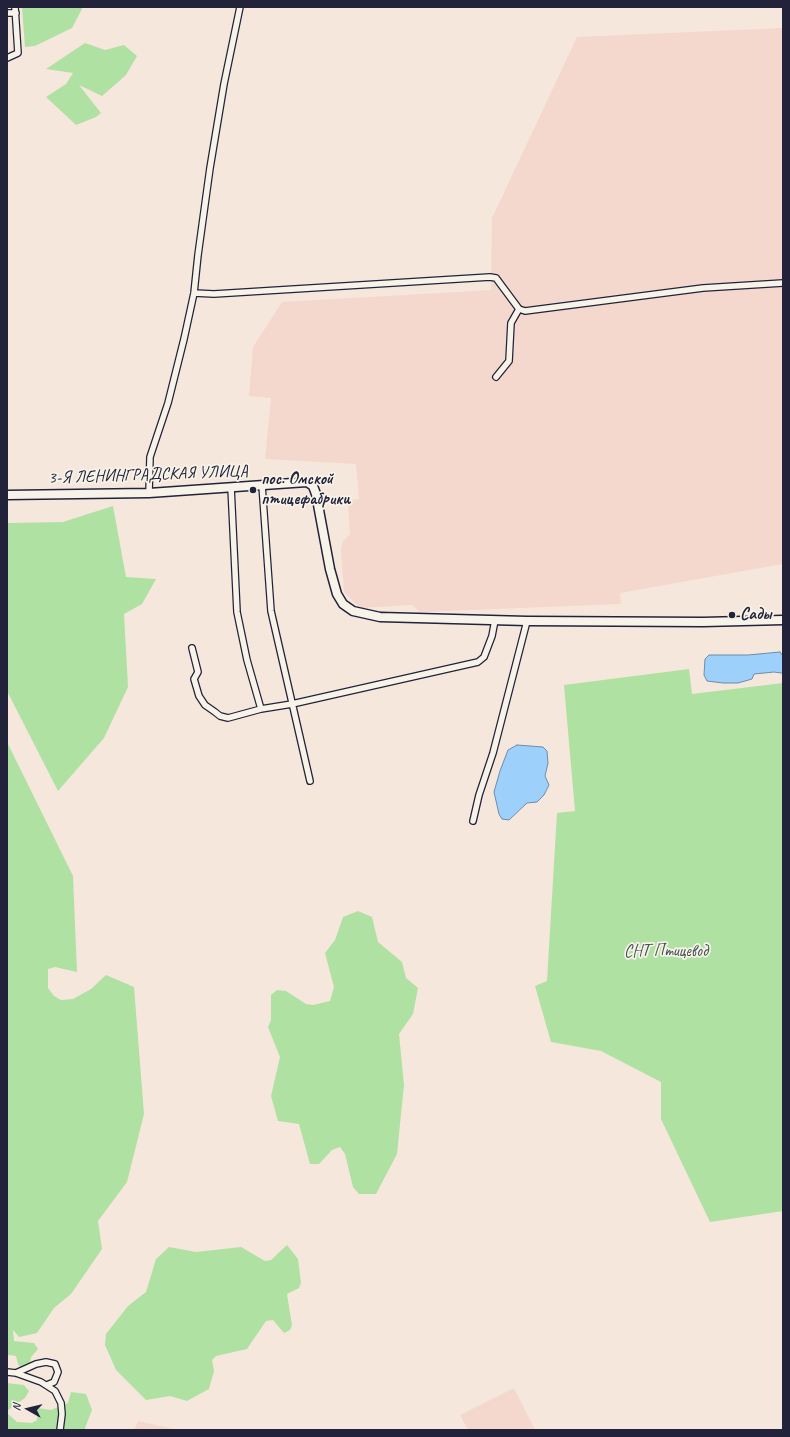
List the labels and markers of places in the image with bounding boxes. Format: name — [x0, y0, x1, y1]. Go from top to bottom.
place label: пос. Омской птицефабрики — [261, 470, 350, 510]
marker: пос. Омской птицефабрики — [248, 485, 258, 495]
place label: Сады — [740, 605, 771, 625]
marker: Сады — [727, 610, 737, 620]

